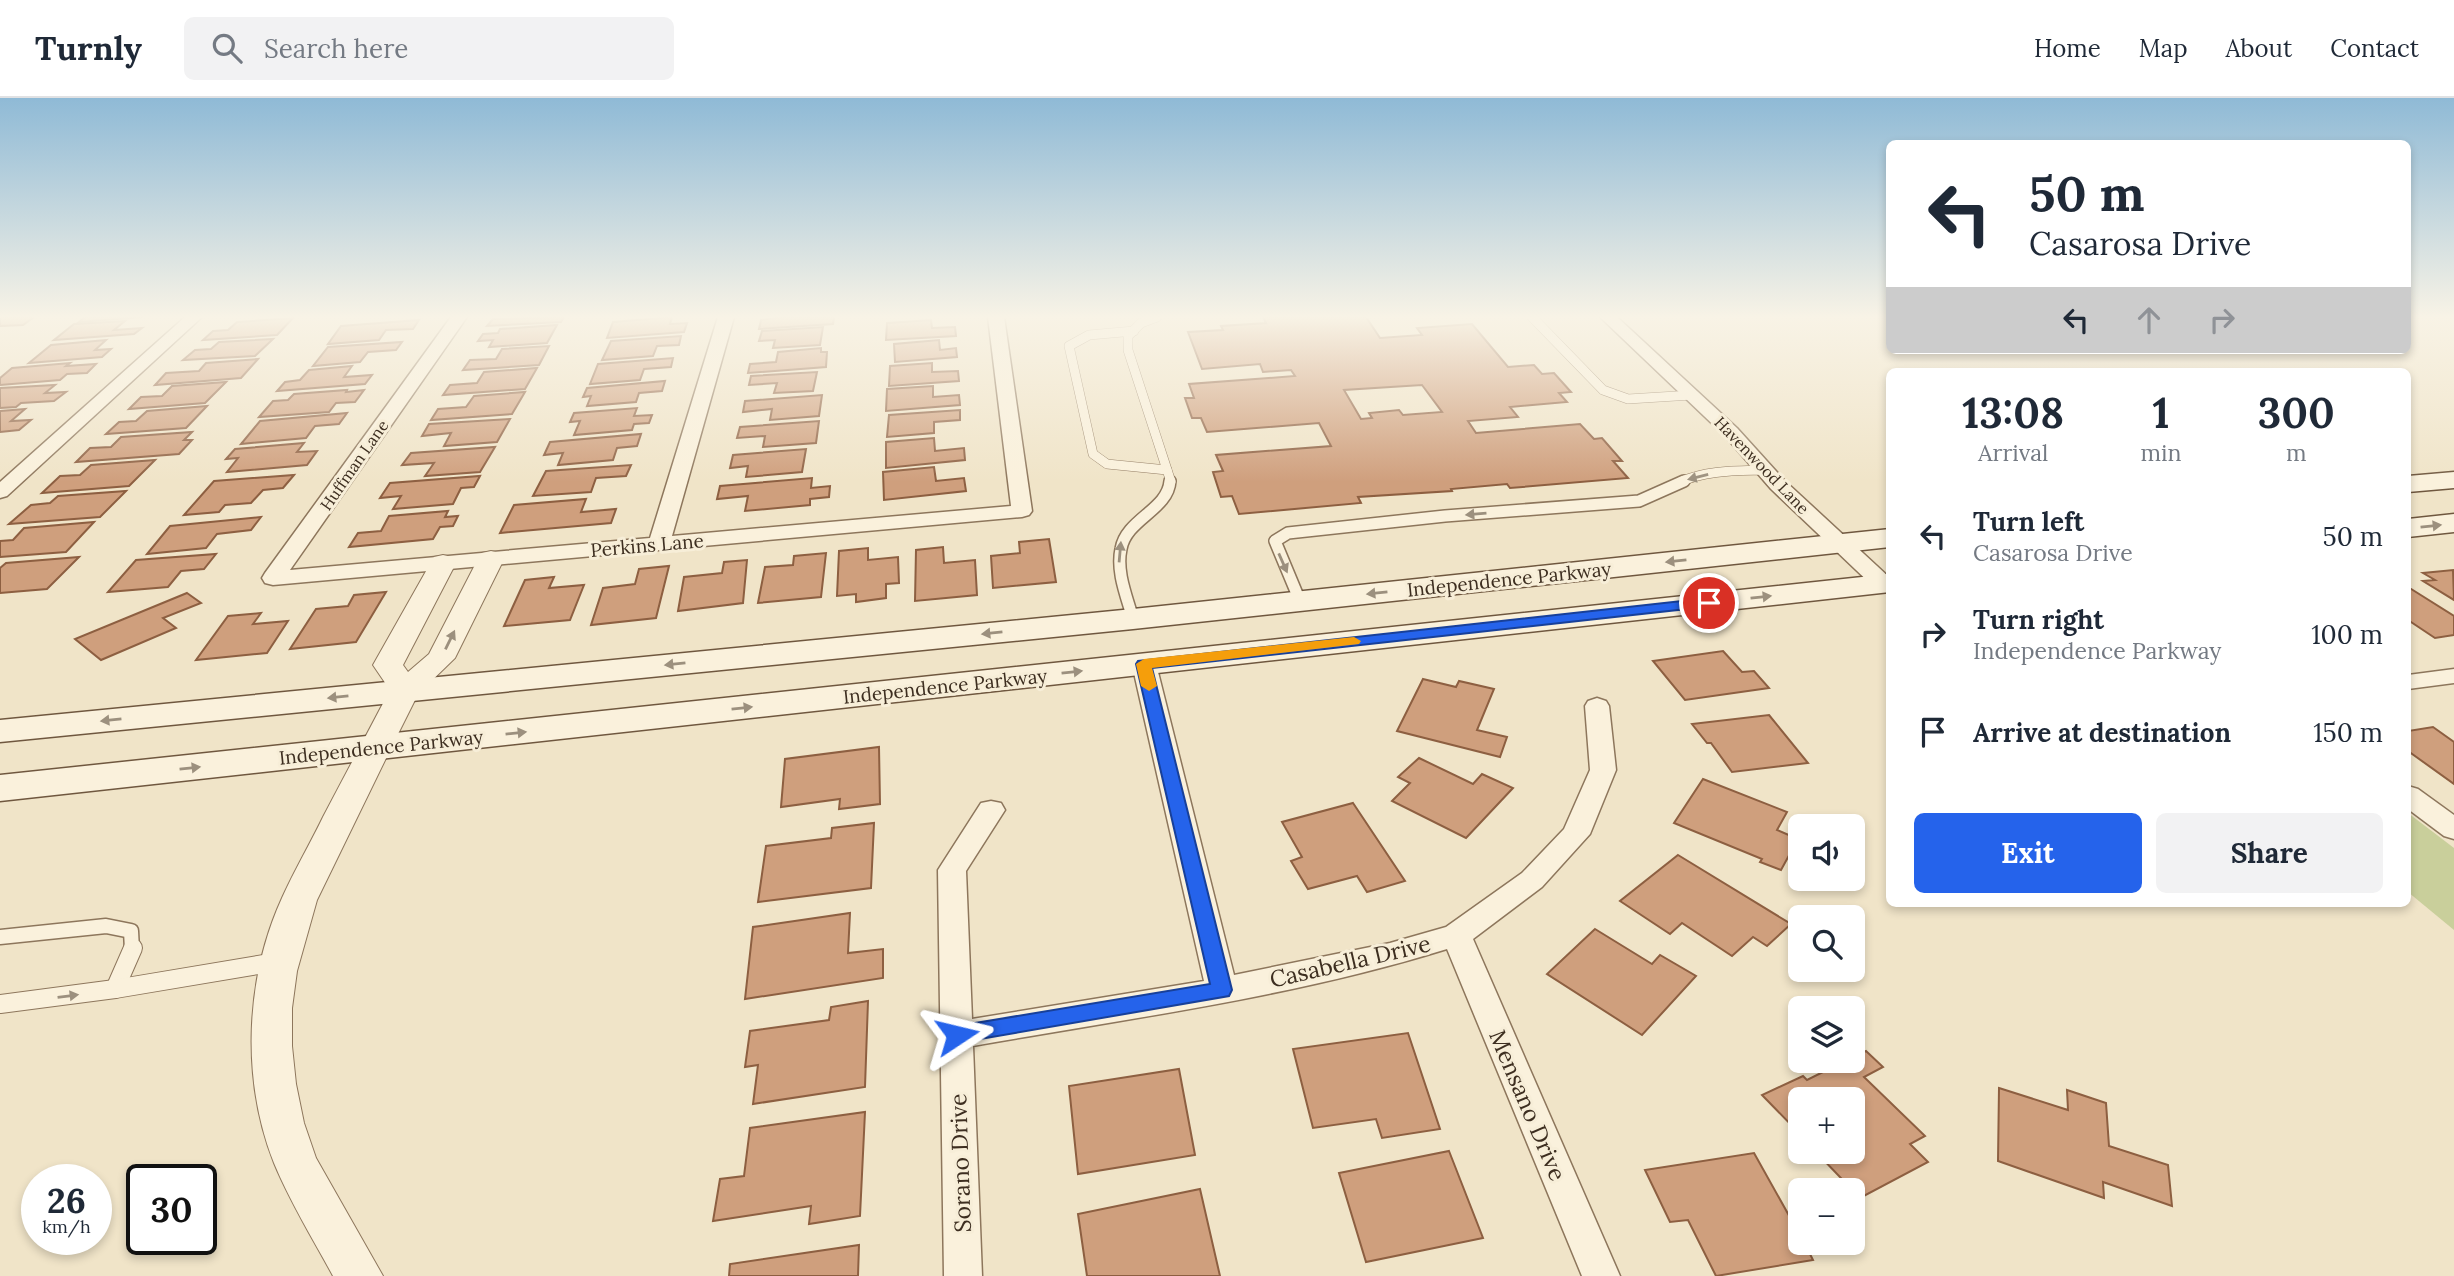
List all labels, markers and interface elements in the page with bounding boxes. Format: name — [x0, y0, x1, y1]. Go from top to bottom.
search box — [184, 17, 674, 80]
text: Turnly — [35, 27, 142, 69]
icon: search — [208, 29, 246, 67]
text: Search here — [264, 32, 408, 65]
text: Home — [2034, 33, 2101, 64]
text: Map — [2139, 33, 2188, 64]
text: About — [2226, 33, 2292, 64]
text: Contact — [2330, 33, 2419, 64]
text: 50 m — [2029, 162, 2145, 224]
icon: left — [1914, 168, 2005, 259]
text: Casarosa Drive — [2029, 223, 2251, 264]
icon: left — [2057, 301, 2095, 339]
icon: ahead — [2130, 301, 2168, 339]
icon: right — [2203, 301, 2241, 339]
text: 13:08 — [1962, 386, 2064, 440]
text: 1 — [2152, 386, 2169, 440]
text: 300 — [2258, 386, 2335, 440]
street label: Havenwood Lane — [1710, 412, 1814, 518]
street label: Huffman Lane — [316, 416, 393, 514]
text: Arrival — [1978, 438, 2048, 467]
text: min — [2140, 438, 2181, 467]
text: m — [2286, 438, 2306, 467]
one-way arrow — [1687, 472, 1709, 483]
text: Turn left — [1973, 505, 2084, 538]
one-way arrow — [1465, 509, 1487, 520]
icon: left — [1914, 517, 1952, 555]
text: 50 m — [2323, 520, 2383, 553]
one-way arrow — [2420, 520, 2442, 531]
street label: Perkins Lane — [589, 528, 705, 562]
text: Casarosa Drive — [1973, 538, 2133, 567]
one-way arrow — [1115, 541, 1126, 563]
one-way arrow — [1278, 552, 1289, 573]
one-way arrow — [1665, 555, 1687, 566]
street label: Independence Parkway — [1406, 556, 1612, 602]
pin — [1679, 573, 1739, 633]
icon: arrive — [1690, 584, 1728, 622]
one-way arrow — [1365, 587, 1387, 598]
one-way arrow — [1751, 591, 1773, 602]
text: Turn right — [1973, 603, 2104, 636]
icon: right — [1914, 615, 1952, 653]
text: 100 m — [2311, 618, 2383, 651]
one-way arrow — [980, 627, 1002, 638]
one-way arrow — [445, 630, 456, 650]
text: Independence Parkway — [1973, 636, 2222, 665]
one-way arrow — [664, 658, 686, 669]
street label: Independence Parkway — [842, 663, 1048, 709]
one-way arrow — [1062, 666, 1084, 677]
one-way arrow — [326, 691, 348, 702]
one-way arrow — [731, 703, 753, 714]
icon: arrive — [1914, 713, 1952, 751]
one-way arrow — [100, 714, 122, 725]
text: Arrive at destination — [1973, 716, 2231, 749]
text: 150 m — [2313, 716, 2383, 749]
street label: Independence Parkway — [278, 724, 484, 770]
one-way arrow — [505, 727, 527, 738]
one-way arrow — [179, 762, 201, 773]
button: Exit — [1914, 813, 2142, 893]
button: Share — [2156, 813, 2383, 893]
map controls — [1788, 814, 1865, 1255]
button: sound — [1788, 814, 1865, 891]
button: search — [1788, 905, 1865, 982]
street label: Casabella Drive — [1267, 928, 1433, 994]
one-way arrow — [57, 990, 79, 1001]
button: layers — [1788, 996, 1865, 1073]
position arrow — [920, 998, 994, 1072]
street label: Mensano Drive — [1483, 1025, 1573, 1185]
button: + — [1788, 1087, 1865, 1164]
street label: Sorano Drive — [943, 1093, 977, 1233]
speed limit sign: 30 — [126, 1164, 217, 1255]
text: 26 — [47, 1178, 86, 1223]
button: − — [1788, 1178, 1865, 1255]
text: km/h — [42, 1215, 91, 1238]

